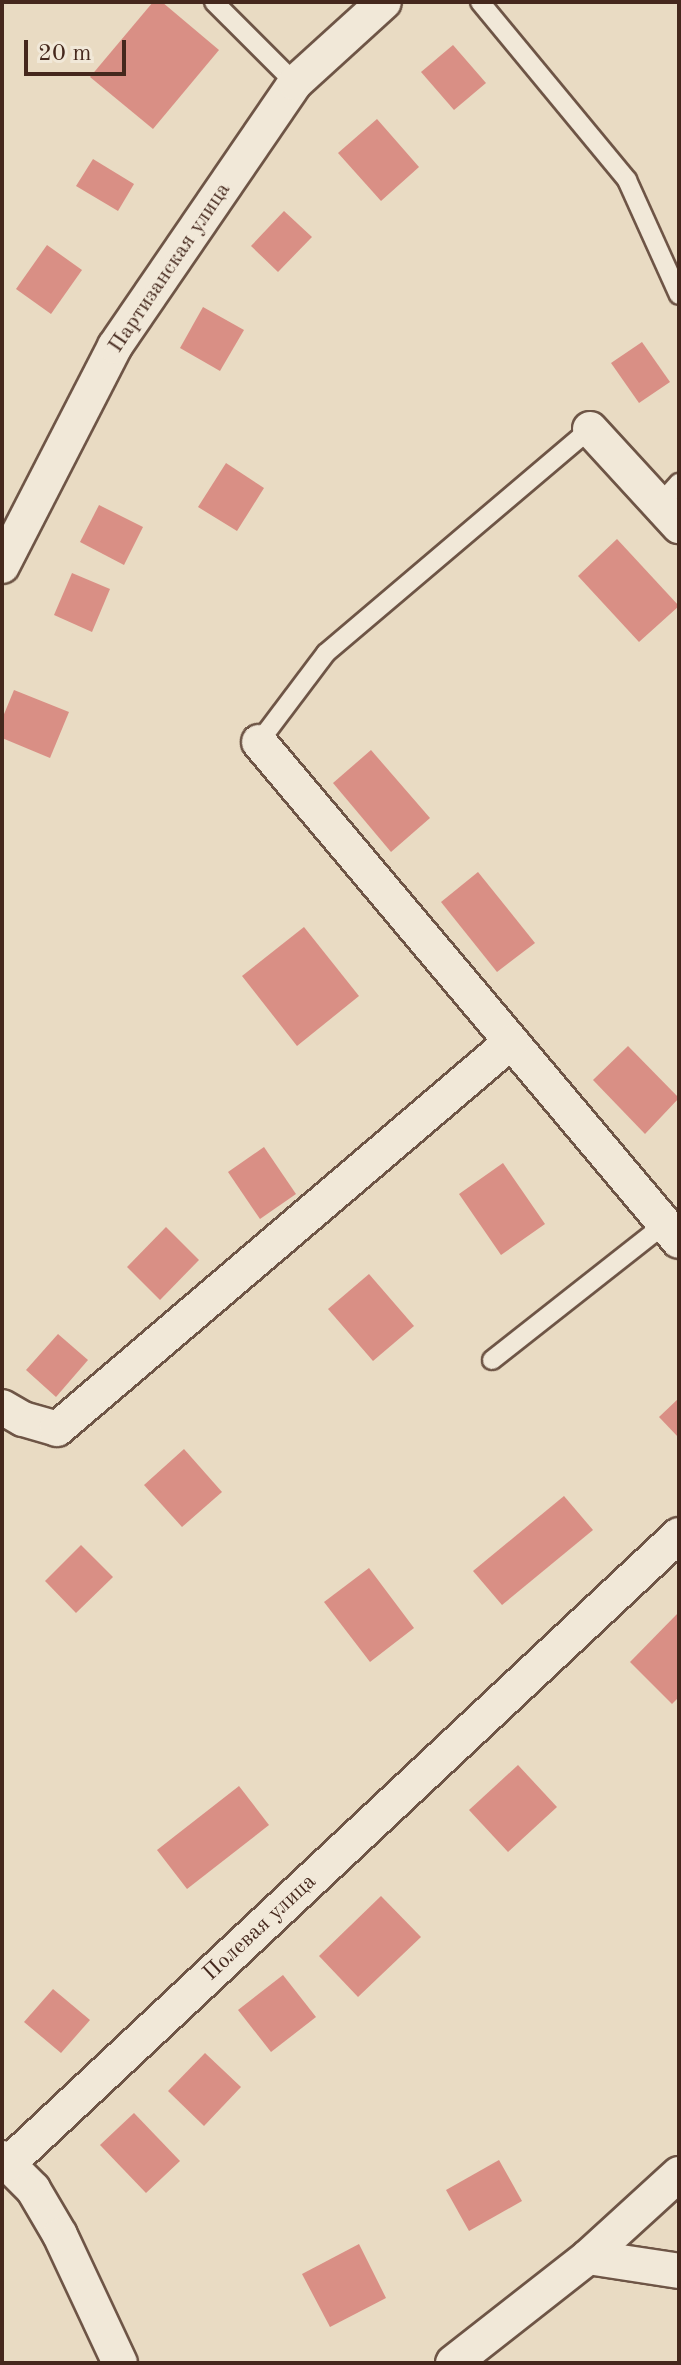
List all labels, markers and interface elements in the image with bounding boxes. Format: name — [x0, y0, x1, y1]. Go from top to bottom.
scale bar — [28, 24, 130, 74]
text: 20 m — [38, 42, 92, 66]
street label: Партизанская улица — [103, 178, 237, 358]
street label: Полевая улица — [198, 1869, 322, 1987]

